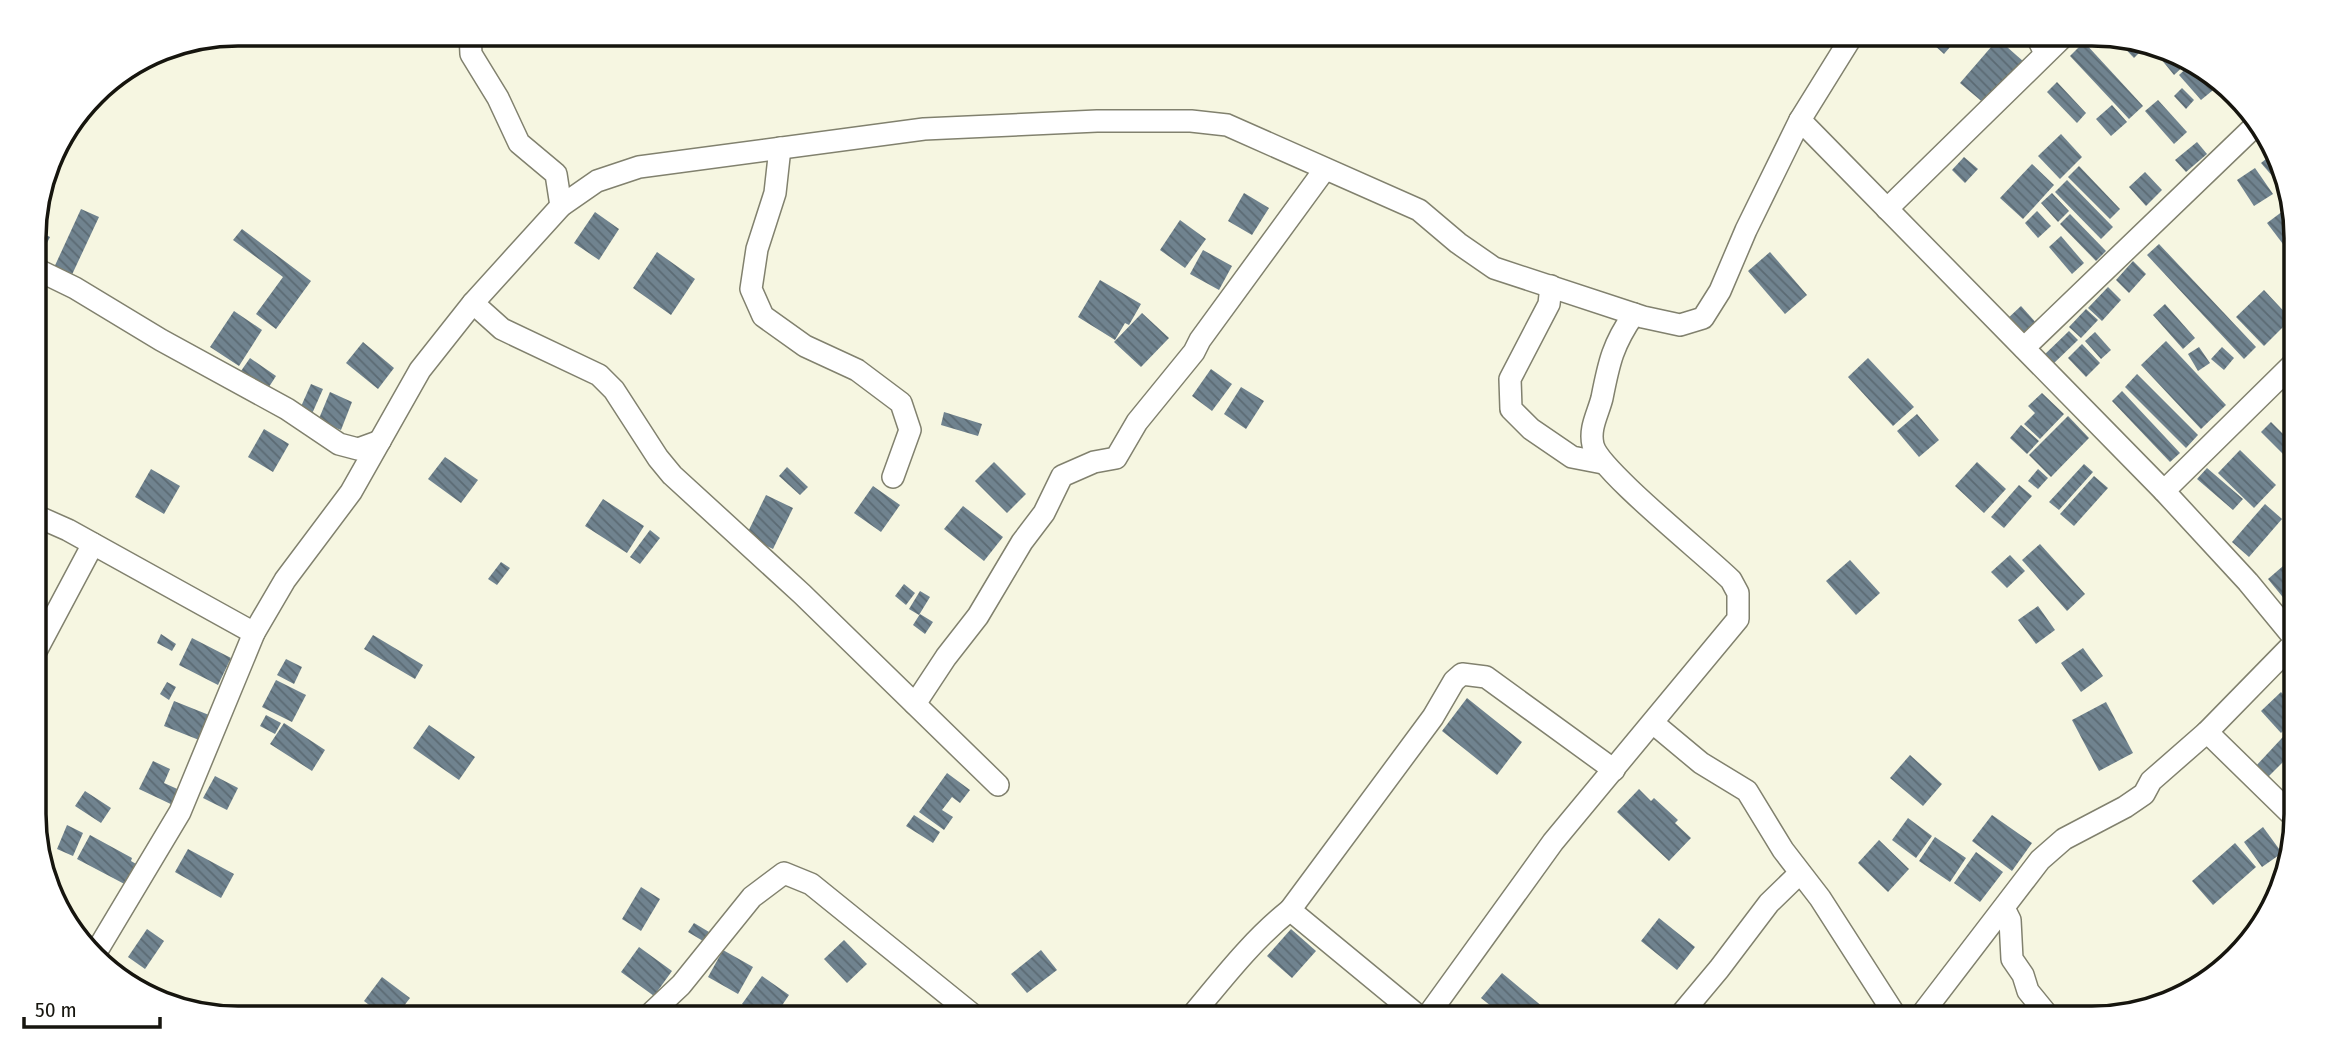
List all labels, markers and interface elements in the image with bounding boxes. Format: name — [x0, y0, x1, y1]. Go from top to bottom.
scale bar — [24, 986, 161, 1030]
text: 50 m — [35, 997, 77, 1023]

